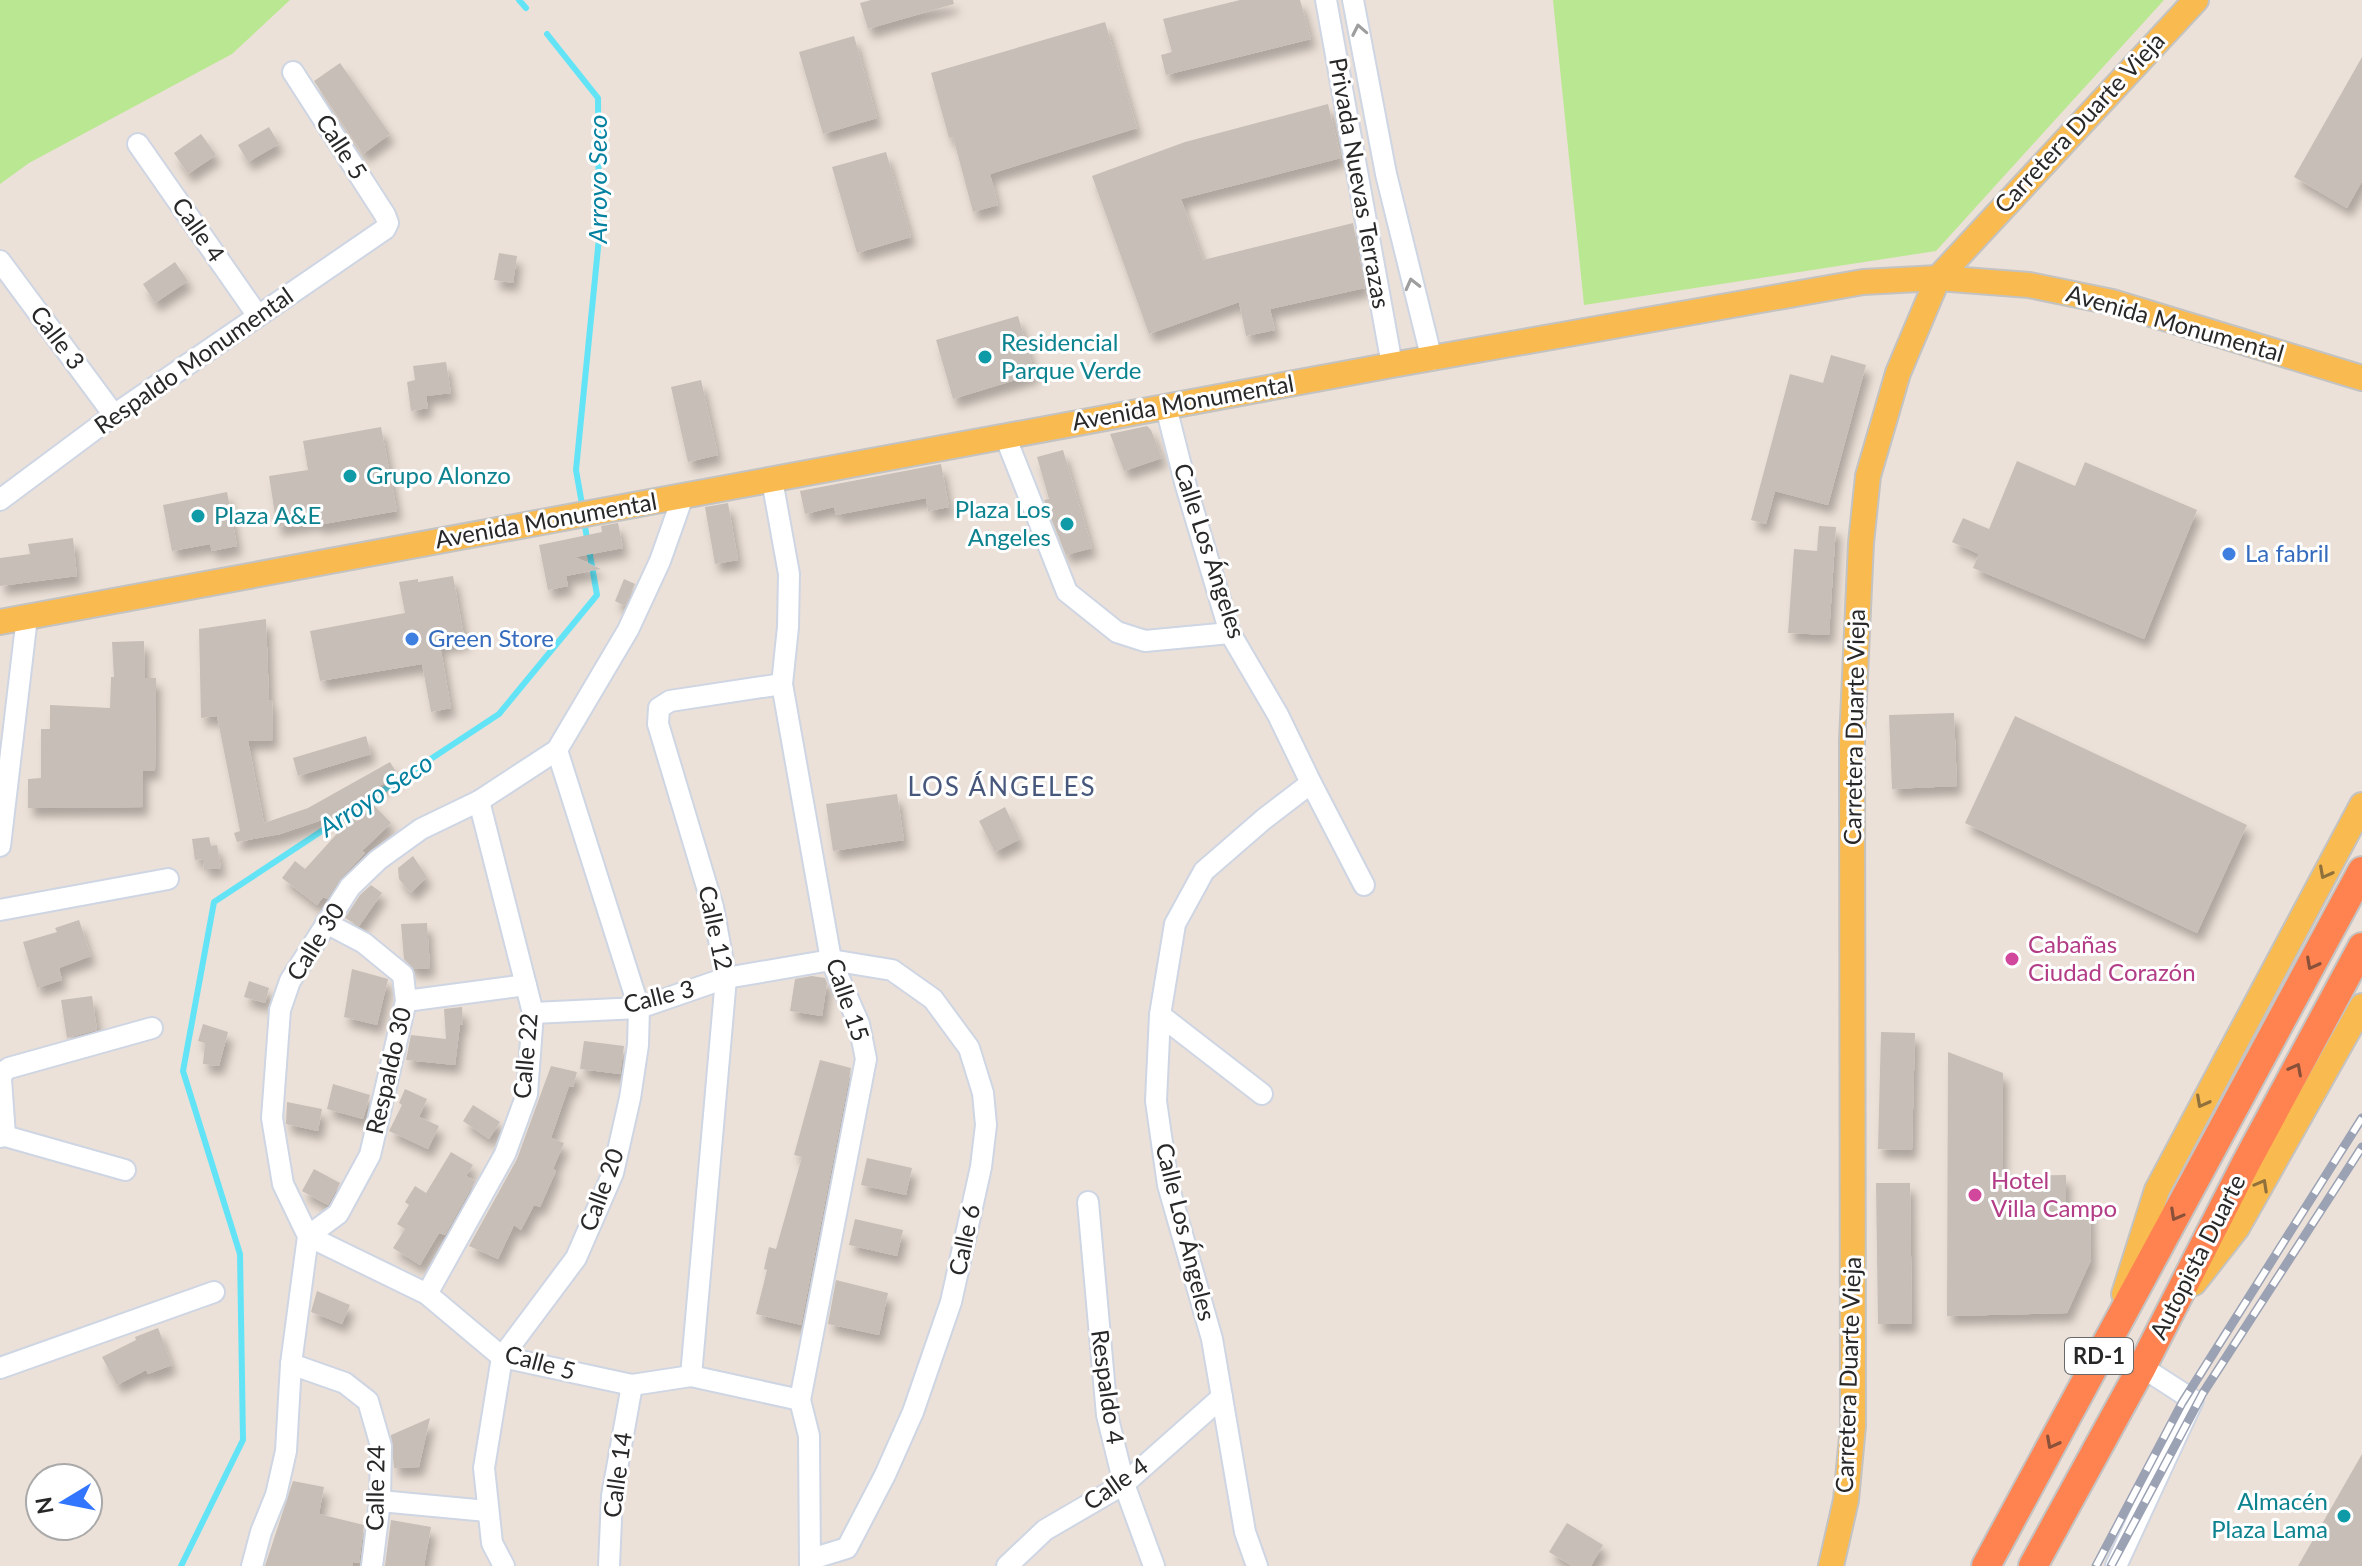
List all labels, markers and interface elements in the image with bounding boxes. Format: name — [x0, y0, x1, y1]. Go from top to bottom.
one-way arrow — [1351, 23, 1368, 37]
street label: Carretera Duarte Vieja — [1988, 26, 2170, 218]
street label: Privada Nuevas Terrazas — [1324, 55, 1397, 310]
street label: Calle 5 — [310, 108, 374, 184]
water label: Arroyo Seco — [581, 114, 613, 245]
street label: Calle 4 — [167, 191, 232, 267]
one-way arrow — [1405, 278, 1422, 291]
street label: Avenida Monumental — [2063, 278, 2287, 367]
street label: Respaldo Monumental — [88, 280, 298, 439]
street label: Calle 3 — [25, 300, 91, 375]
place label: Residencial Parque Verde — [1001, 327, 1142, 384]
marker: Residencial Parque Verde — [976, 348, 994, 366]
street label: Avenida Monumental — [1070, 368, 1296, 435]
street label: Calle Los Ángeles — [1168, 459, 1252, 642]
place label: Grupo Alonzo — [366, 460, 511, 489]
marker: Grupo Alonzo — [341, 467, 359, 485]
street label: Avenida Monumental — [433, 486, 659, 553]
place label: Plaza Los Angeles — [955, 494, 1051, 551]
place label: Plaza A&E — [214, 500, 321, 529]
marker: Plaza A&E — [189, 507, 207, 525]
marker: Plaza Los Angeles — [1058, 515, 1076, 533]
place label: La fabril — [2245, 538, 2329, 567]
marker: La fabril — [2220, 545, 2238, 563]
street label: Carretera Duarte Vieja — [1837, 609, 1870, 845]
place label: Green Store — [428, 623, 554, 652]
marker: Green Store — [403, 630, 421, 648]
water label: Arroyo Seco — [312, 746, 438, 843]
district label: LOS ÁNGELES — [907, 770, 1097, 802]
one-way arrow — [2319, 865, 2335, 879]
street label: Calle 12 — [693, 883, 740, 973]
street label: Calle 30 — [280, 897, 350, 985]
place label: Cabañas Ciudad Corazón — [2028, 929, 2196, 986]
marker: Cabañas Ciudad Corazón — [2003, 950, 2021, 968]
street label: Calle 15 — [821, 954, 876, 1045]
one-way arrow — [2306, 956, 2321, 970]
street label: Calle 3 — [620, 973, 697, 1018]
street label: Respaldo 30 — [359, 1004, 416, 1137]
street label: Calle 22 — [506, 1012, 543, 1100]
one-way arrow — [2287, 1063, 2302, 1078]
one-way arrow — [2196, 1094, 2211, 1109]
street label: Calle Los Ángeles — [1150, 1140, 1223, 1324]
street label: Calle 20 — [572, 1144, 629, 1235]
place label: Hotel Villa Campo — [1991, 1165, 2117, 1222]
street label: Autopista Duarte — [2143, 1169, 2251, 1344]
one-way arrow — [2252, 1179, 2268, 1194]
marker: Hotel Villa Campo — [1966, 1186, 1984, 1204]
street label: Calle 6 — [942, 1201, 985, 1278]
one-way arrow — [2170, 1206, 2186, 1220]
street label: Carretera Duarte Vieja — [1829, 1256, 1866, 1494]
street label: Respaldo 4 — [1086, 1328, 1131, 1446]
street label: Calle 5 — [502, 1338, 579, 1385]
road number: RD-1 — [2065, 1338, 2133, 1374]
street label: Calle 14 — [596, 1430, 637, 1519]
one-way arrow — [2046, 1435, 2061, 1449]
street label: Calle 24 — [359, 1445, 390, 1531]
street label: Calle 4 — [1077, 1450, 1153, 1515]
north arrow — [24, 1462, 104, 1542]
place label: Almacén Plaza Lama — [2211, 1486, 2328, 1543]
text: N — [29, 1495, 59, 1516]
marker: Almacén Plaza Lama — [2335, 1507, 2353, 1525]

